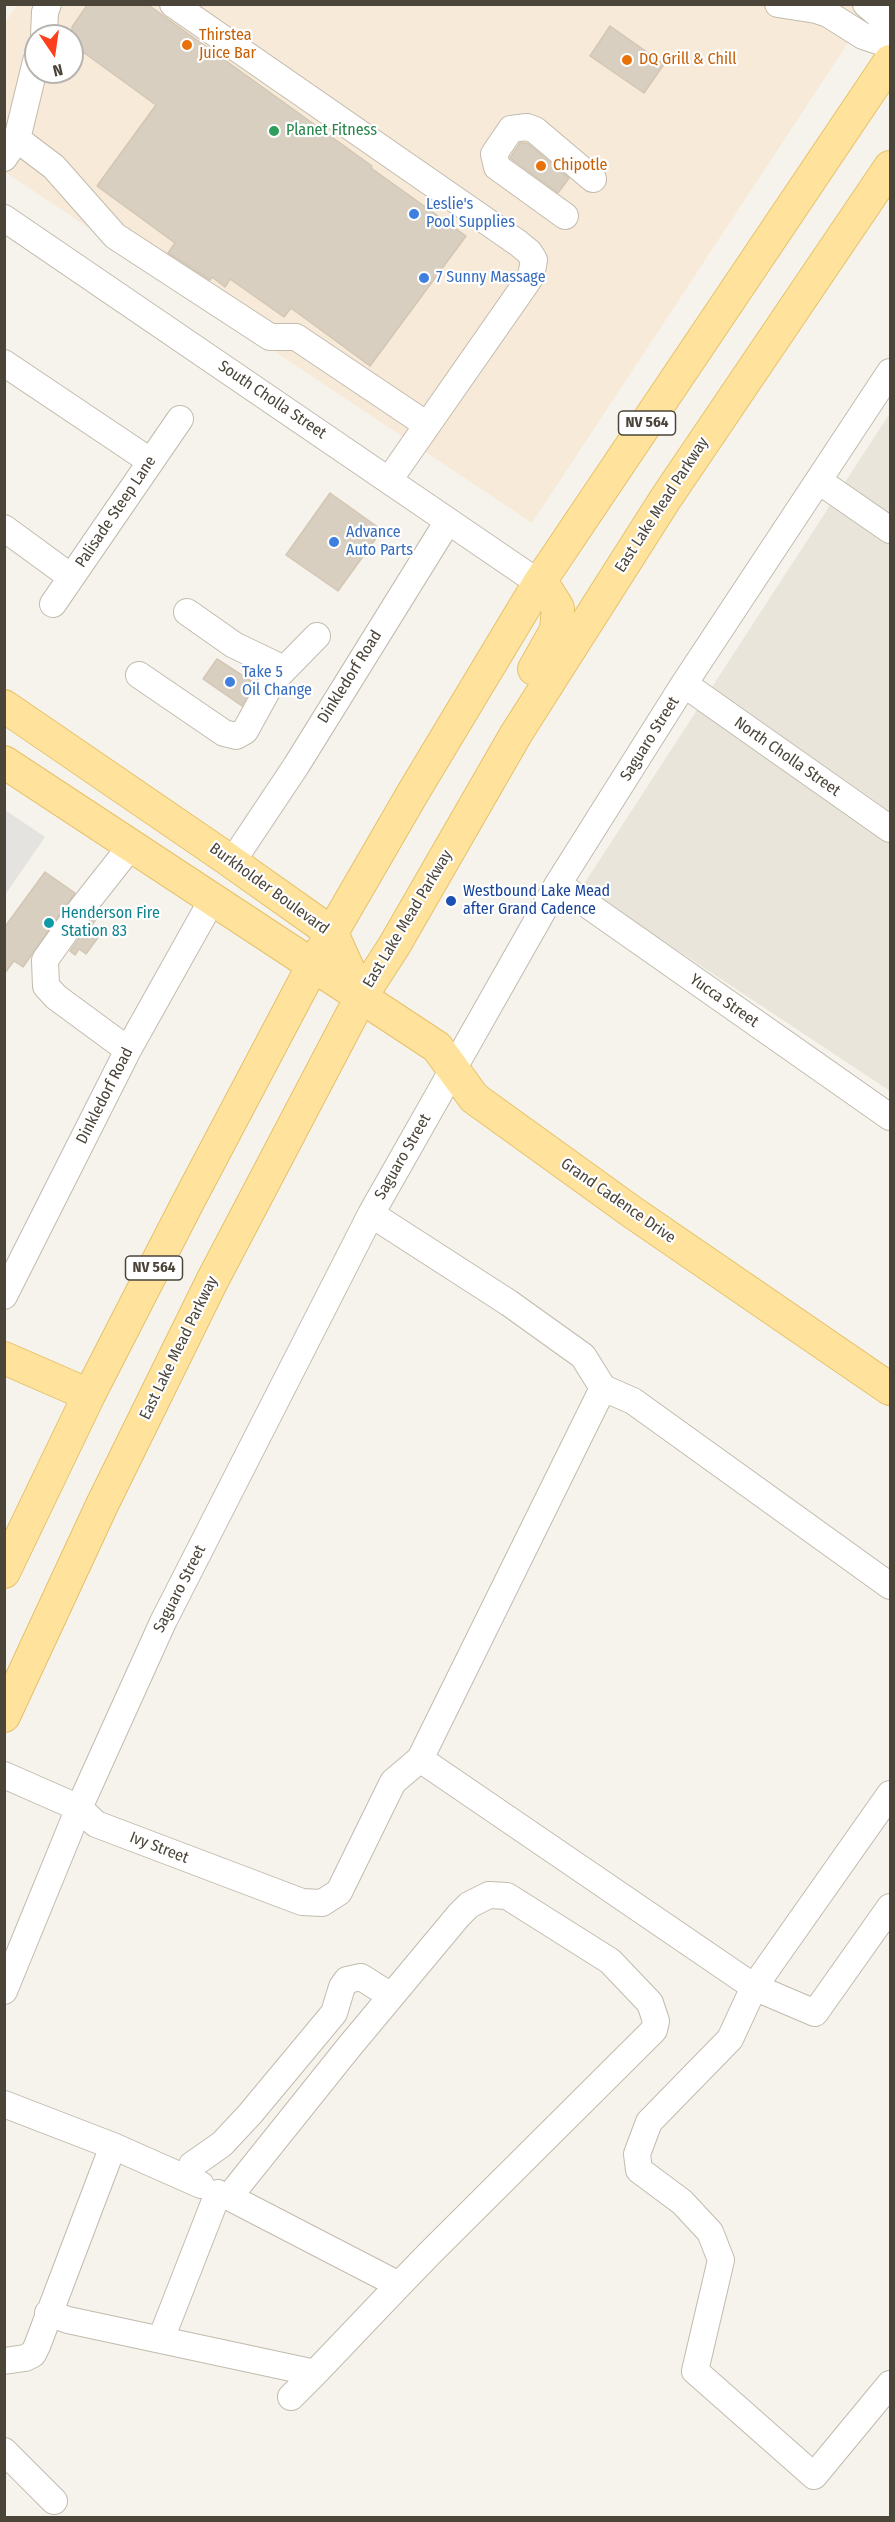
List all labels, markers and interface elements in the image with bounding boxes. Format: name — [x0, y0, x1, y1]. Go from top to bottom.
north arrow — [24, 24, 84, 84]
place label: Thirstea Juice Bar — [199, 26, 256, 64]
marker: Thirstea Juice Bar — [180, 38, 194, 52]
place label: DQ Grill & Chill — [639, 50, 736, 70]
marker: DQ Grill & Chill — [620, 53, 634, 67]
text: N — [51, 60, 65, 80]
place label: Planet Fitness — [286, 121, 377, 141]
marker: Planet Fitness — [267, 124, 281, 138]
place label: Chipotle — [553, 156, 607, 176]
marker: Chipotle — [534, 159, 548, 173]
place label: Leslie's Pool Supplies — [426, 195, 515, 233]
marker: Leslie's Pool Supplies — [407, 207, 421, 221]
place label: 7 Sunny Massage — [436, 268, 546, 288]
marker: 7 Sunny Massage — [417, 271, 431, 285]
street label: South Cholla Street — [214, 357, 330, 443]
road number: NV 564 — [618, 411, 676, 435]
street label: East Lake Mead Parkway — [611, 434, 713, 576]
street label: Palisade Steep Lane — [72, 453, 160, 571]
place label: Advance Auto Parts — [346, 523, 413, 561]
marker: Advance Auto Parts — [327, 535, 341, 549]
street label: Dinkledorf Road — [314, 627, 386, 727]
place label: Take 5 Oil Change — [242, 663, 312, 701]
marker: Take 5 Oil Change — [223, 675, 237, 689]
street label: Saguaro Street — [616, 693, 684, 785]
street label: North Cholla Street — [730, 713, 844, 801]
street label: Burkholder Boulevard — [206, 839, 332, 939]
street label: East Lake Mead Parkway — [359, 847, 457, 991]
place label: Westbound Lake Mead after Grand Cadence — [463, 882, 610, 920]
marker: Westbound Lake Mead after Grand Cadence — [444, 894, 458, 908]
place label: Henderson Fire Station 83 — [61, 904, 160, 942]
marker: Henderson Fire Station 83 — [42, 916, 56, 930]
street label: Yucca Street — [686, 970, 762, 1032]
street label: Dinkledorf Road — [72, 1045, 138, 1147]
street label: Saguaro Street — [371, 1111, 435, 1203]
street label: Grand Cadence Drive — [557, 1154, 679, 1248]
road number: NV 564 — [126, 1256, 182, 1280]
street label: East Lake Mead Parkway — [136, 1273, 222, 1423]
street label: Saguaro Street — [150, 1542, 210, 1636]
street label: Ivy Street — [127, 1828, 191, 1868]

